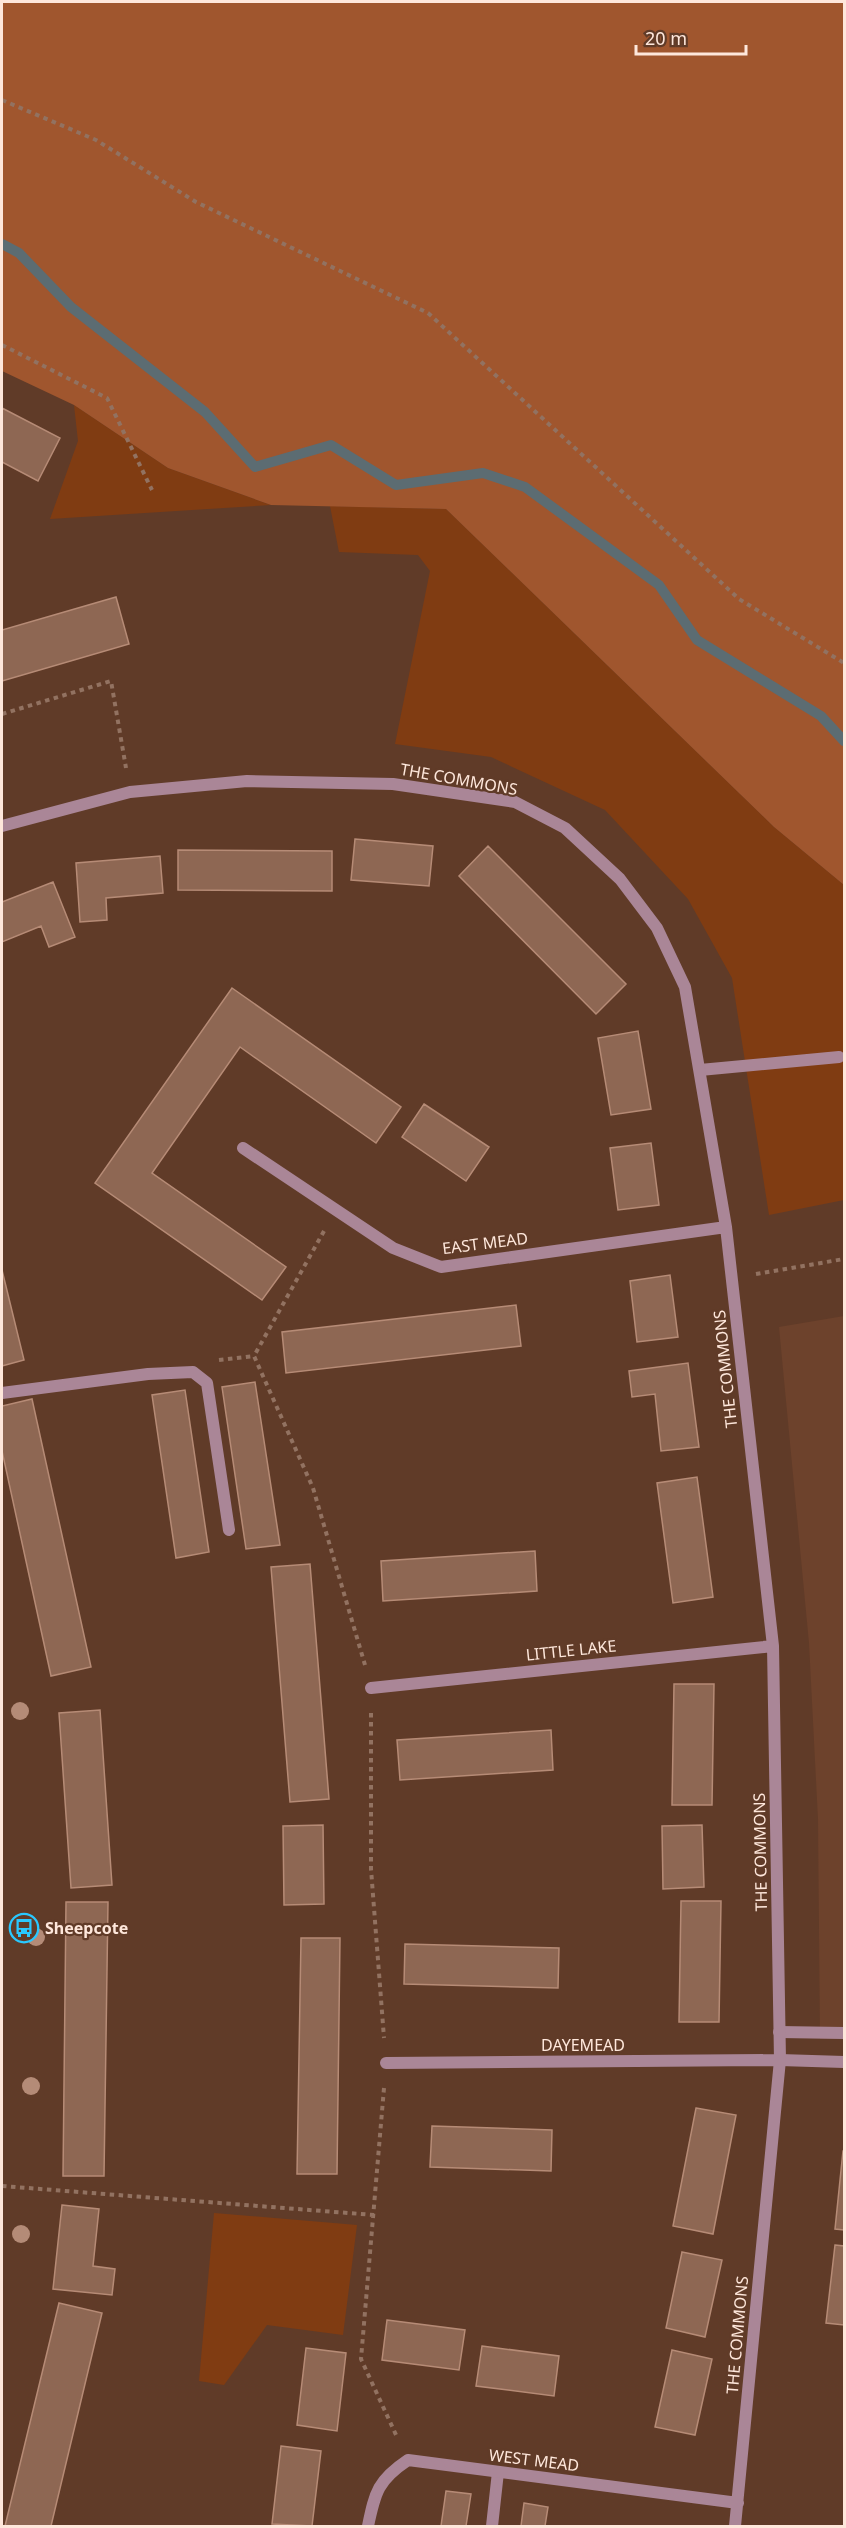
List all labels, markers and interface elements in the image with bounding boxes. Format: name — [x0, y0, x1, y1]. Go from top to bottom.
scale bar — [636, 18, 746, 56]
text: 20 m — [645, 26, 687, 50]
street label: THE COMMONS — [399, 758, 520, 800]
street label: EAST MEAD — [441, 1227, 529, 1259]
street label: THE COMMONS — [708, 1309, 742, 1429]
street label: LITTLE LAKE — [525, 1634, 617, 1666]
street label: THE COMMONS — [748, 1792, 772, 1911]
bus stop icon: Sheepcote — [8, 1912, 40, 1944]
place label: Sheepcote — [45, 1917, 128, 1939]
street label: DAYEMEAD — [541, 2034, 625, 2056]
street label: THE COMMONS — [721, 2275, 753, 2395]
street label: WEST MEAD — [488, 2444, 580, 2476]

